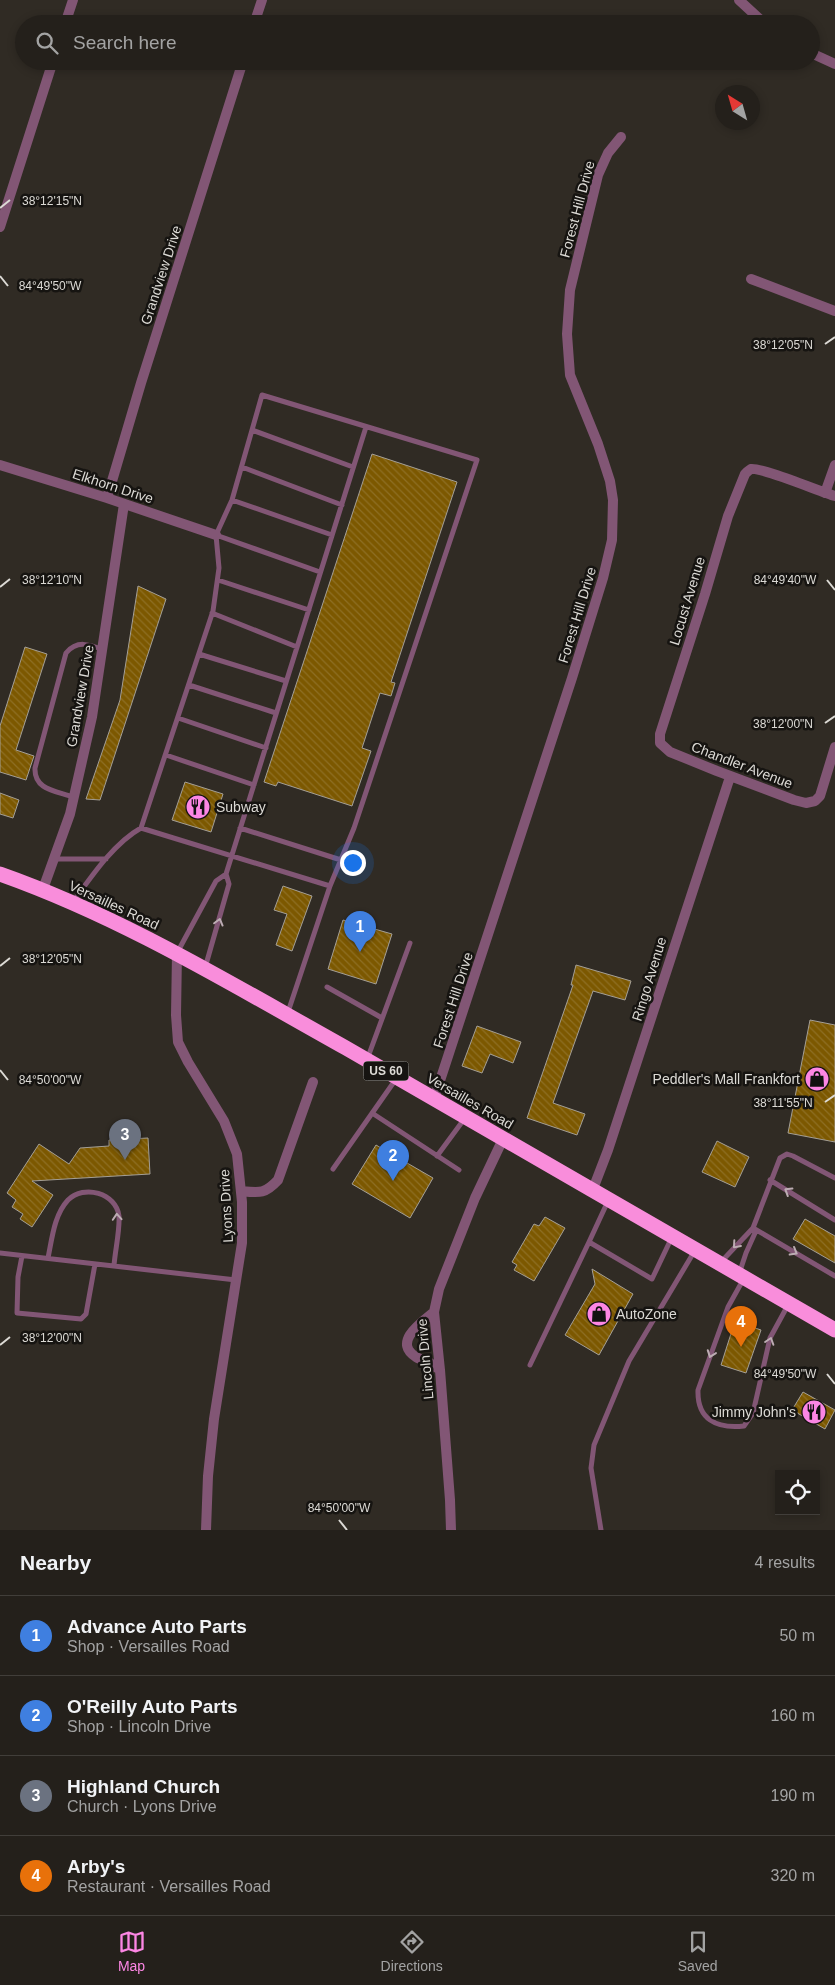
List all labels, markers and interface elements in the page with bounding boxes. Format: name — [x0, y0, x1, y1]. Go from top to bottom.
search box — [15, 15, 820, 70]
icon: search — [33, 29, 61, 57]
text: Search here — [73, 32, 177, 53]
north arrow — [715, 85, 760, 130]
street label: Forest Hill Drive — [556, 159, 598, 259]
text: 38°12'15"N — [22, 194, 82, 208]
street label: Grandview Drive — [137, 223, 185, 327]
text: 84°49'50"W — [19, 279, 82, 293]
text: 38°12'05"N — [753, 338, 813, 352]
street label: Elkhorn Drive — [71, 465, 156, 507]
street label: Locust Avenue — [666, 555, 708, 647]
street label: Forest Hill Drive — [555, 565, 599, 665]
text: 38°12'10"N — [22, 573, 82, 587]
text: 84°49'40"W — [754, 573, 817, 587]
street label: Grandview Drive — [63, 643, 97, 748]
text: 38°12'00"N — [753, 717, 813, 731]
street label: Chandler Avenue — [689, 738, 795, 792]
restaurant icon: Subway — [185, 794, 211, 820]
place label: Subway — [216, 799, 266, 815]
your location — [340, 850, 366, 876]
street label: Versailles Road — [67, 877, 161, 933]
pin: 1 — [344, 911, 376, 952]
one-way arrow — [213, 918, 224, 927]
street label: Ringo Avenue — [629, 935, 669, 1023]
street label: Forest Hill Drive — [430, 950, 476, 1050]
text: 38°12'05"N — [22, 952, 82, 966]
road number: US 60 — [364, 1062, 408, 1080]
shop icon: Peddler's Mall Frankfort — [804, 1066, 830, 1092]
street label: Versailles Road — [424, 1070, 516, 1132]
place label: Peddler's Mall Frankfort — [653, 1071, 800, 1087]
text: 84°50'00"W — [19, 1073, 82, 1087]
text: 38°11'55"N — [753, 1096, 813, 1110]
pin: 3 — [109, 1119, 141, 1160]
pin: 2 — [377, 1140, 409, 1181]
street label: Lyons Drive — [216, 1169, 236, 1243]
one-way arrow — [784, 1187, 793, 1197]
one-way arrow — [112, 1213, 123, 1221]
one-way arrow — [733, 1240, 742, 1249]
one-way arrow — [788, 1246, 797, 1256]
shop icon: AutoZone — [586, 1301, 612, 1327]
place label: AutoZone — [616, 1306, 677, 1322]
pin: 4 — [725, 1306, 757, 1347]
street label: Lincoln Drive — [413, 1318, 436, 1400]
text: 38°12'00"N — [22, 1331, 82, 1345]
one-way arrow — [764, 1338, 774, 1346]
one-way arrow — [707, 1349, 717, 1358]
text: 84°49'50"W — [754, 1367, 817, 1381]
restaurant icon: Jimmy John's — [801, 1399, 827, 1425]
place label: Jimmy John's — [712, 1404, 796, 1420]
map controls — [775, 1470, 820, 1515]
button: locate — [775, 1470, 820, 1515]
text: 84°50'00"W — [308, 1501, 371, 1515]
text: Nearby — [20, 1551, 91, 1574]
text: 4 results — [755, 1554, 815, 1571]
text: Advance Auto Parts — [67, 1616, 247, 1637]
text: 1 — [32, 1627, 40, 1644]
text: 50 m — [779, 1627, 815, 1644]
text: Shop · Versailles Road — [67, 1638, 230, 1655]
text: O'Reilly Auto Parts — [67, 1696, 238, 1717]
text: 2 — [32, 1707, 40, 1724]
text: 160 m — [771, 1707, 815, 1724]
text: Shop · Lincoln Drive — [67, 1718, 211, 1735]
text: Highland Church — [67, 1776, 220, 1797]
text: 3 — [32, 1787, 40, 1804]
text: 190 m — [771, 1787, 815, 1804]
text: Church · Lyons Drive — [67, 1798, 217, 1815]
text: Arby's — [67, 1856, 125, 1877]
text: 4 — [32, 1867, 40, 1884]
text: 320 m — [771, 1867, 815, 1884]
text: Restaurant · Versailles Road — [67, 1878, 271, 1895]
tab: Map — [118, 1928, 146, 1974]
tab: Directions — [381, 1928, 443, 1974]
tab: Saved — [678, 1928, 717, 1974]

